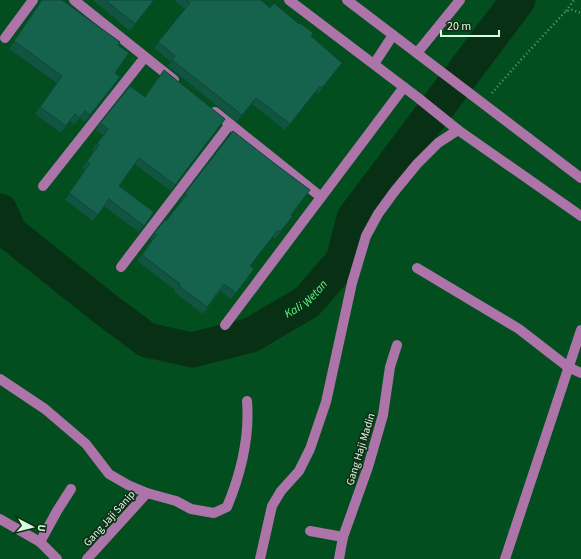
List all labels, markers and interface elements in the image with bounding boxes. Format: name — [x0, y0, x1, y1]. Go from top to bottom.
scale bar — [441, 12, 499, 38]
text: 20 m — [447, 18, 471, 35]
water label: Kali Wetan — [281, 276, 332, 323]
street label: Gang Haji Madin — [342, 411, 379, 487]
street label: Gang Jaji Sanip — [80, 487, 139, 550]
north arrow — [12, 507, 52, 547]
text: U — [34, 524, 49, 533]

